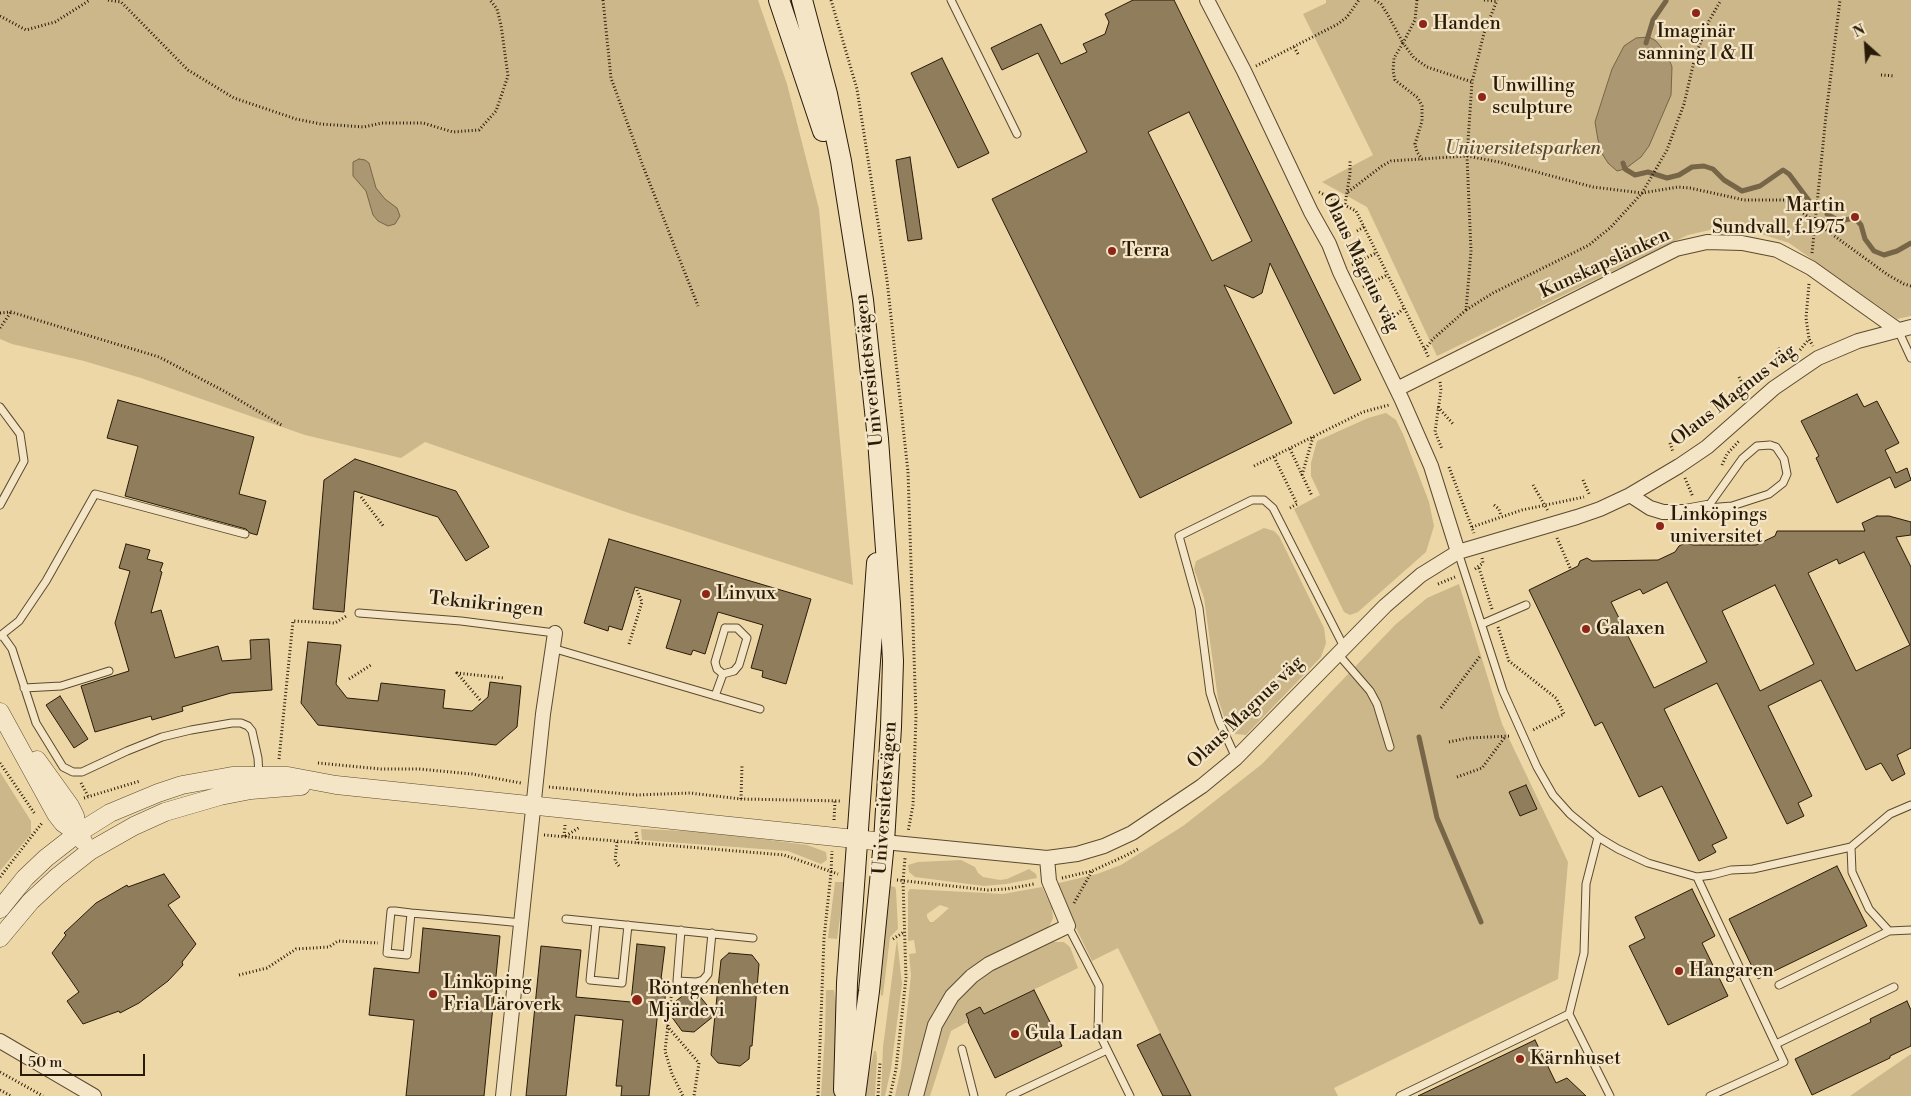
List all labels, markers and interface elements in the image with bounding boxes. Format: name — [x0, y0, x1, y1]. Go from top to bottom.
marker: Imaginär sanning I & II — [1690, 7, 1702, 19]
place label: Handen — [1433, 13, 1501, 35]
marker: Handen — [1417, 18, 1429, 30]
north arrow — [1841, 20, 1891, 70]
place label: Imaginär sanning I & II — [1638, 21, 1754, 65]
text: N — [1850, 21, 1868, 42]
place label: Unwilling sculpture — [1492, 75, 1575, 119]
marker: Unwilling sculpture — [1476, 91, 1488, 103]
park label: Universitetsparken — [1445, 138, 1601, 160]
street label: Olaus Magnus väg — [1316, 189, 1404, 337]
place label: Martin Sundvall, f.1975 — [1712, 195, 1845, 239]
marker: Martin Sundvall, f.1975 — [1849, 211, 1861, 223]
street label: Kunskapslänken — [1536, 224, 1674, 304]
place label: Terra — [1122, 240, 1170, 262]
marker: Terra — [1106, 245, 1118, 257]
street label: Universitetsvägen — [851, 292, 889, 448]
street label: Olaus Magnus väg — [1667, 340, 1801, 452]
place label: Linköpings universitet — [1670, 504, 1767, 548]
marker: Linköpings universitet — [1654, 520, 1666, 532]
place label: Linvux — [716, 583, 776, 605]
street label: Teknikringen — [427, 588, 545, 622]
marker: Linvux — [700, 588, 712, 600]
place label: Galaxen — [1596, 618, 1665, 640]
marker: Galaxen — [1580, 623, 1592, 635]
street label: Olaus Magnus väg — [1183, 652, 1309, 774]
street label: Universitetsvägen — [869, 721, 903, 875]
place label: Hangaren — [1689, 960, 1774, 982]
marker: Hangaren — [1673, 965, 1685, 977]
place label: Linköping Fria Läroverk — [443, 972, 561, 1016]
place label: Röntgenenheten Mjärdevi — [648, 978, 790, 1022]
marker: Linköping Fria Läroverk — [427, 988, 439, 1000]
marker: Röntgenenheten Mjärdevi — [630, 993, 644, 1007]
place label: Gula Ladan — [1025, 1023, 1123, 1045]
marker: Gula Ladan — [1009, 1028, 1021, 1040]
scale bar — [22, 1044, 148, 1076]
place label: Kärnhuset — [1530, 1048, 1621, 1070]
text: 50 m — [28, 1053, 62, 1072]
marker: Kärnhuset — [1514, 1053, 1526, 1065]

